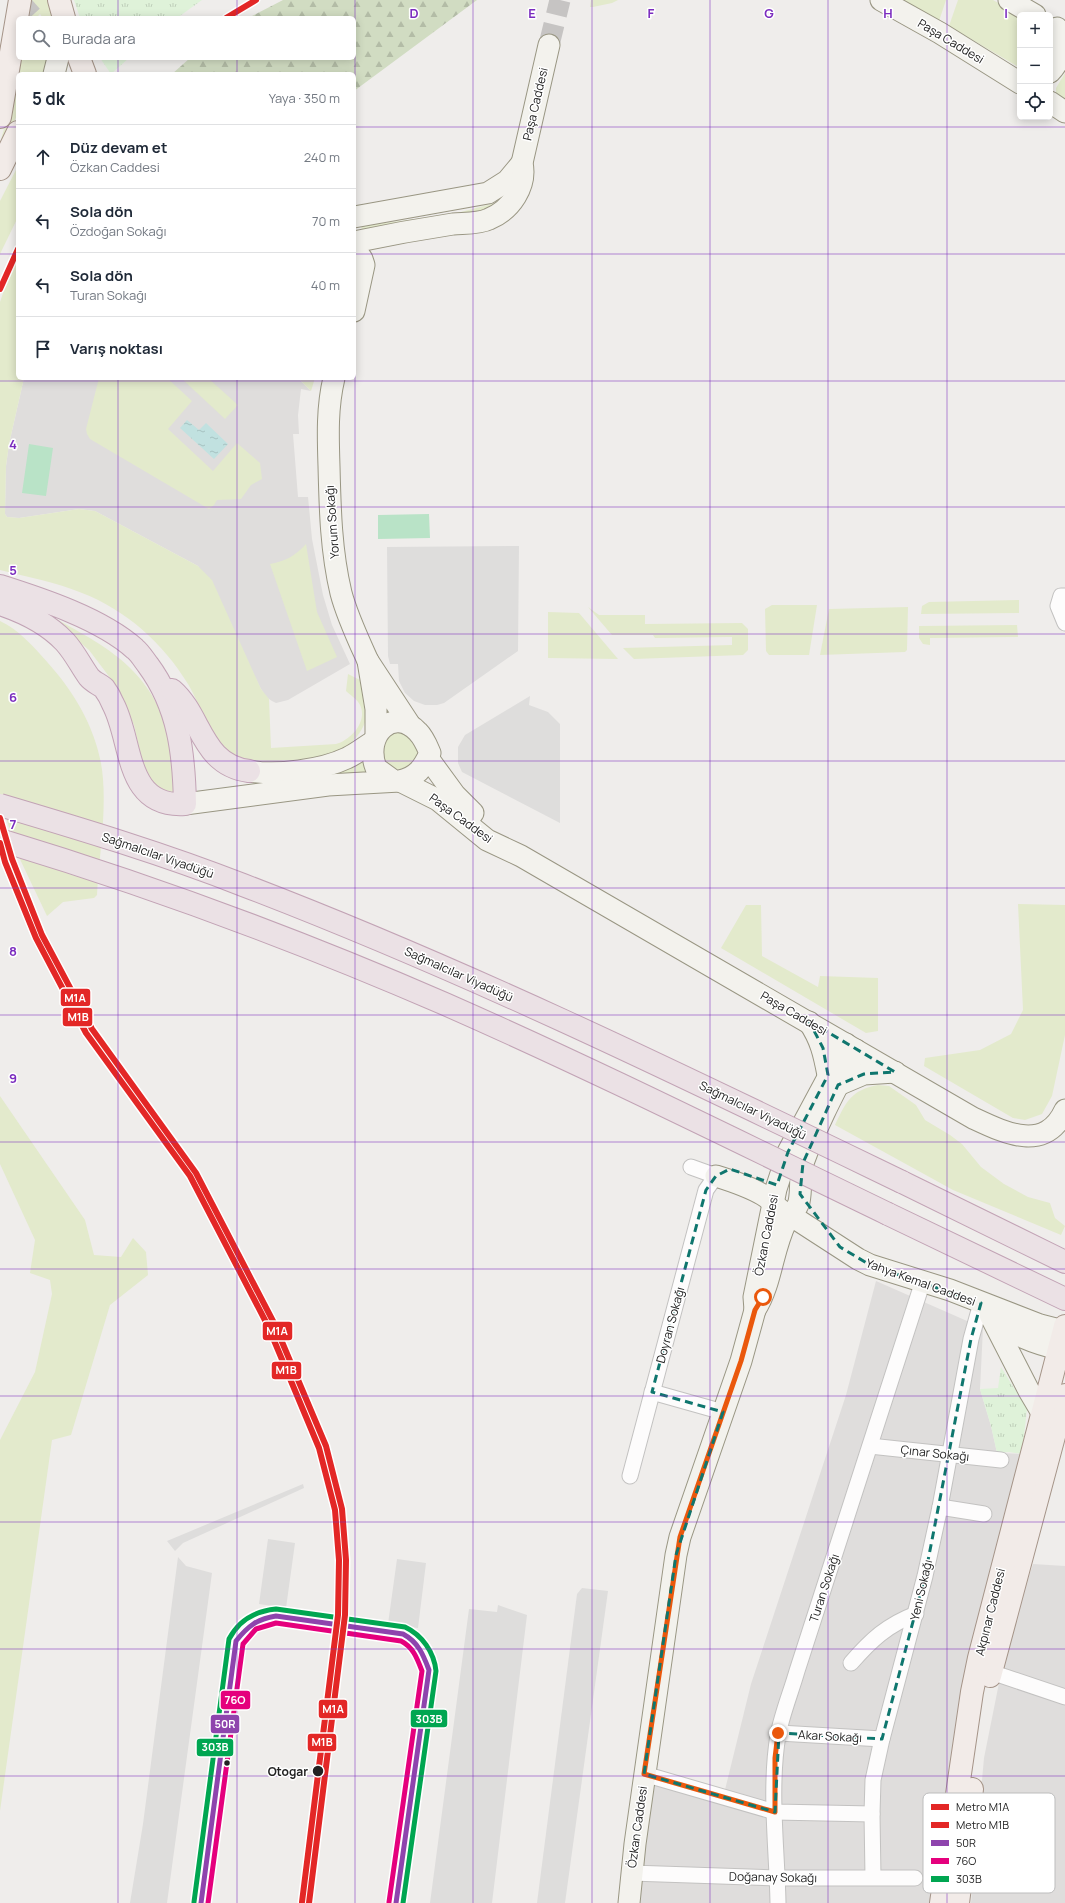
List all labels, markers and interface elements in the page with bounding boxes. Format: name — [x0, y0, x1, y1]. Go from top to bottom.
text: D — [409, 4, 419, 22]
text: E — [528, 4, 536, 22]
text: F — [648, 4, 655, 22]
text: G — [764, 4, 774, 22]
text: H — [883, 4, 893, 22]
text: I — [1004, 4, 1008, 22]
map controls — [1017, 12, 1053, 120]
button: + — [1017, 12, 1053, 48]
street label: Paşa Caddesi — [915, 15, 987, 67]
search box — [16, 16, 356, 60]
icon: search — [30, 27, 52, 49]
text: Burada ara — [62, 28, 136, 49]
button: − — [1017, 48, 1053, 84]
street label: Paşa Caddesi — [518, 66, 552, 142]
button: locate — [1017, 84, 1053, 120]
text: 5 dk — [32, 87, 65, 110]
text: Yaya · 350 m — [269, 89, 340, 107]
text: Düz devam et — [70, 137, 167, 158]
icon: ahead — [32, 146, 54, 168]
text: 240 m — [304, 148, 340, 166]
text: Özkan Caddesi — [70, 158, 160, 176]
text: Sola dön — [70, 201, 133, 222]
icon: left — [32, 210, 54, 232]
text: 70 m — [312, 212, 340, 230]
text: Özdoğan Sokağı — [70, 222, 167, 240]
text: Sola dön — [70, 265, 133, 286]
icon: left — [32, 274, 54, 296]
text: 40 m — [311, 276, 340, 294]
text: Turan Sokağı — [70, 286, 147, 304]
icon: arrive — [32, 338, 54, 360]
text: Varış noktası — [70, 338, 163, 359]
text: 4 — [9, 435, 17, 453]
street label: Yorum Sokağı — [321, 485, 343, 559]
text: 5 — [9, 561, 17, 579]
text: 6 — [9, 688, 17, 706]
street label: Paşa Caddesi — [426, 789, 496, 847]
text: 7 — [10, 815, 17, 833]
street label: Sağmalcılar Viyadüğü — [100, 828, 216, 882]
text: 8 — [9, 942, 17, 960]
street label: Sağmalcılar Viyadüğü — [402, 942, 516, 1006]
street label: Paşa Caddesi — [757, 987, 831, 1039]
line badge: M1A — [60, 988, 91, 1007]
text: M1A — [64, 990, 86, 1005]
line badge: M1B — [62, 1007, 93, 1027]
text: M1B — [67, 1009, 89, 1024]
text: 9 — [9, 1069, 17, 1087]
street label: Sağmalcılar Viyadüğü — [697, 1077, 809, 1143]
street label: Özkan Caddesi — [750, 1193, 782, 1277]
street label: Yahya Kemal Caddesi — [864, 1254, 978, 1310]
street label: Doyran Sokağı — [652, 1285, 688, 1365]
route start — [754, 1288, 772, 1306]
line badge: M1A — [262, 1321, 293, 1341]
text: M1A — [266, 1323, 288, 1338]
line badge: M1B — [271, 1361, 302, 1380]
text: M1B — [275, 1362, 297, 1377]
street label: Çınar Sokağı — [900, 1441, 970, 1465]
street label: Turan Sokağı — [805, 1552, 843, 1624]
street label: Yeni Sokağı — [906, 1558, 936, 1622]
street label: Akpınar Caddesi — [971, 1566, 1009, 1658]
line badge: 76O — [220, 1690, 251, 1710]
text: 76O — [225, 1692, 245, 1707]
line badge: M1A — [318, 1699, 348, 1719]
text: M1A — [322, 1701, 344, 1716]
line badge: 303B — [410, 1709, 448, 1728]
text: 303B — [416, 1711, 443, 1726]
line badge: 50R — [210, 1714, 240, 1734]
text: 50R — [215, 1716, 235, 1731]
route end — [769, 1724, 787, 1742]
street label: Akar Sokağı — [798, 1726, 862, 1746]
line badge: M1B — [307, 1733, 337, 1752]
text: M1B — [311, 1734, 333, 1749]
line badge: 303B — [196, 1738, 234, 1757]
text: 303B — [202, 1739, 229, 1754]
unlabelled marker — [222, 1758, 232, 1768]
place label: Otogar — [268, 1763, 308, 1780]
marker: Otogar — [311, 1764, 325, 1778]
street label: Özkan Caddesi — [623, 1785, 651, 1869]
legend — [923, 1793, 1055, 1893]
text: Metro M1A — [956, 1799, 1009, 1814]
text: Metro M1B — [956, 1817, 1009, 1832]
text: 50R — [956, 1835, 976, 1850]
text: 76O — [956, 1853, 976, 1868]
street label: Doğanay Sokağı — [729, 1868, 817, 1886]
text: 303B — [956, 1871, 982, 1886]

